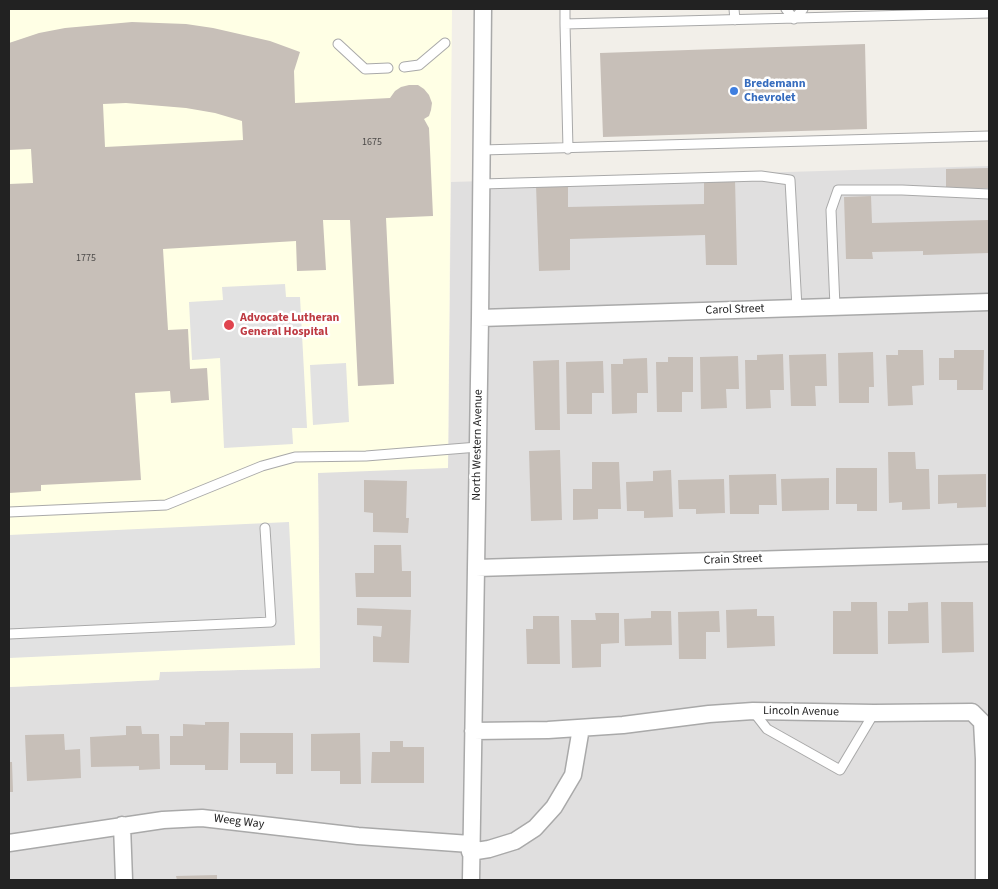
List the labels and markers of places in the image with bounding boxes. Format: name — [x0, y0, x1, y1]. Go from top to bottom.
place label: Bredemann Chevrolet — [744, 77, 806, 105]
marker: Bredemann Chevrolet — [728, 85, 740, 97]
place label: Advocate Lutheran General Hospital — [240, 311, 339, 339]
marker: Advocate Lutheran General Hospital — [222, 318, 236, 332]

